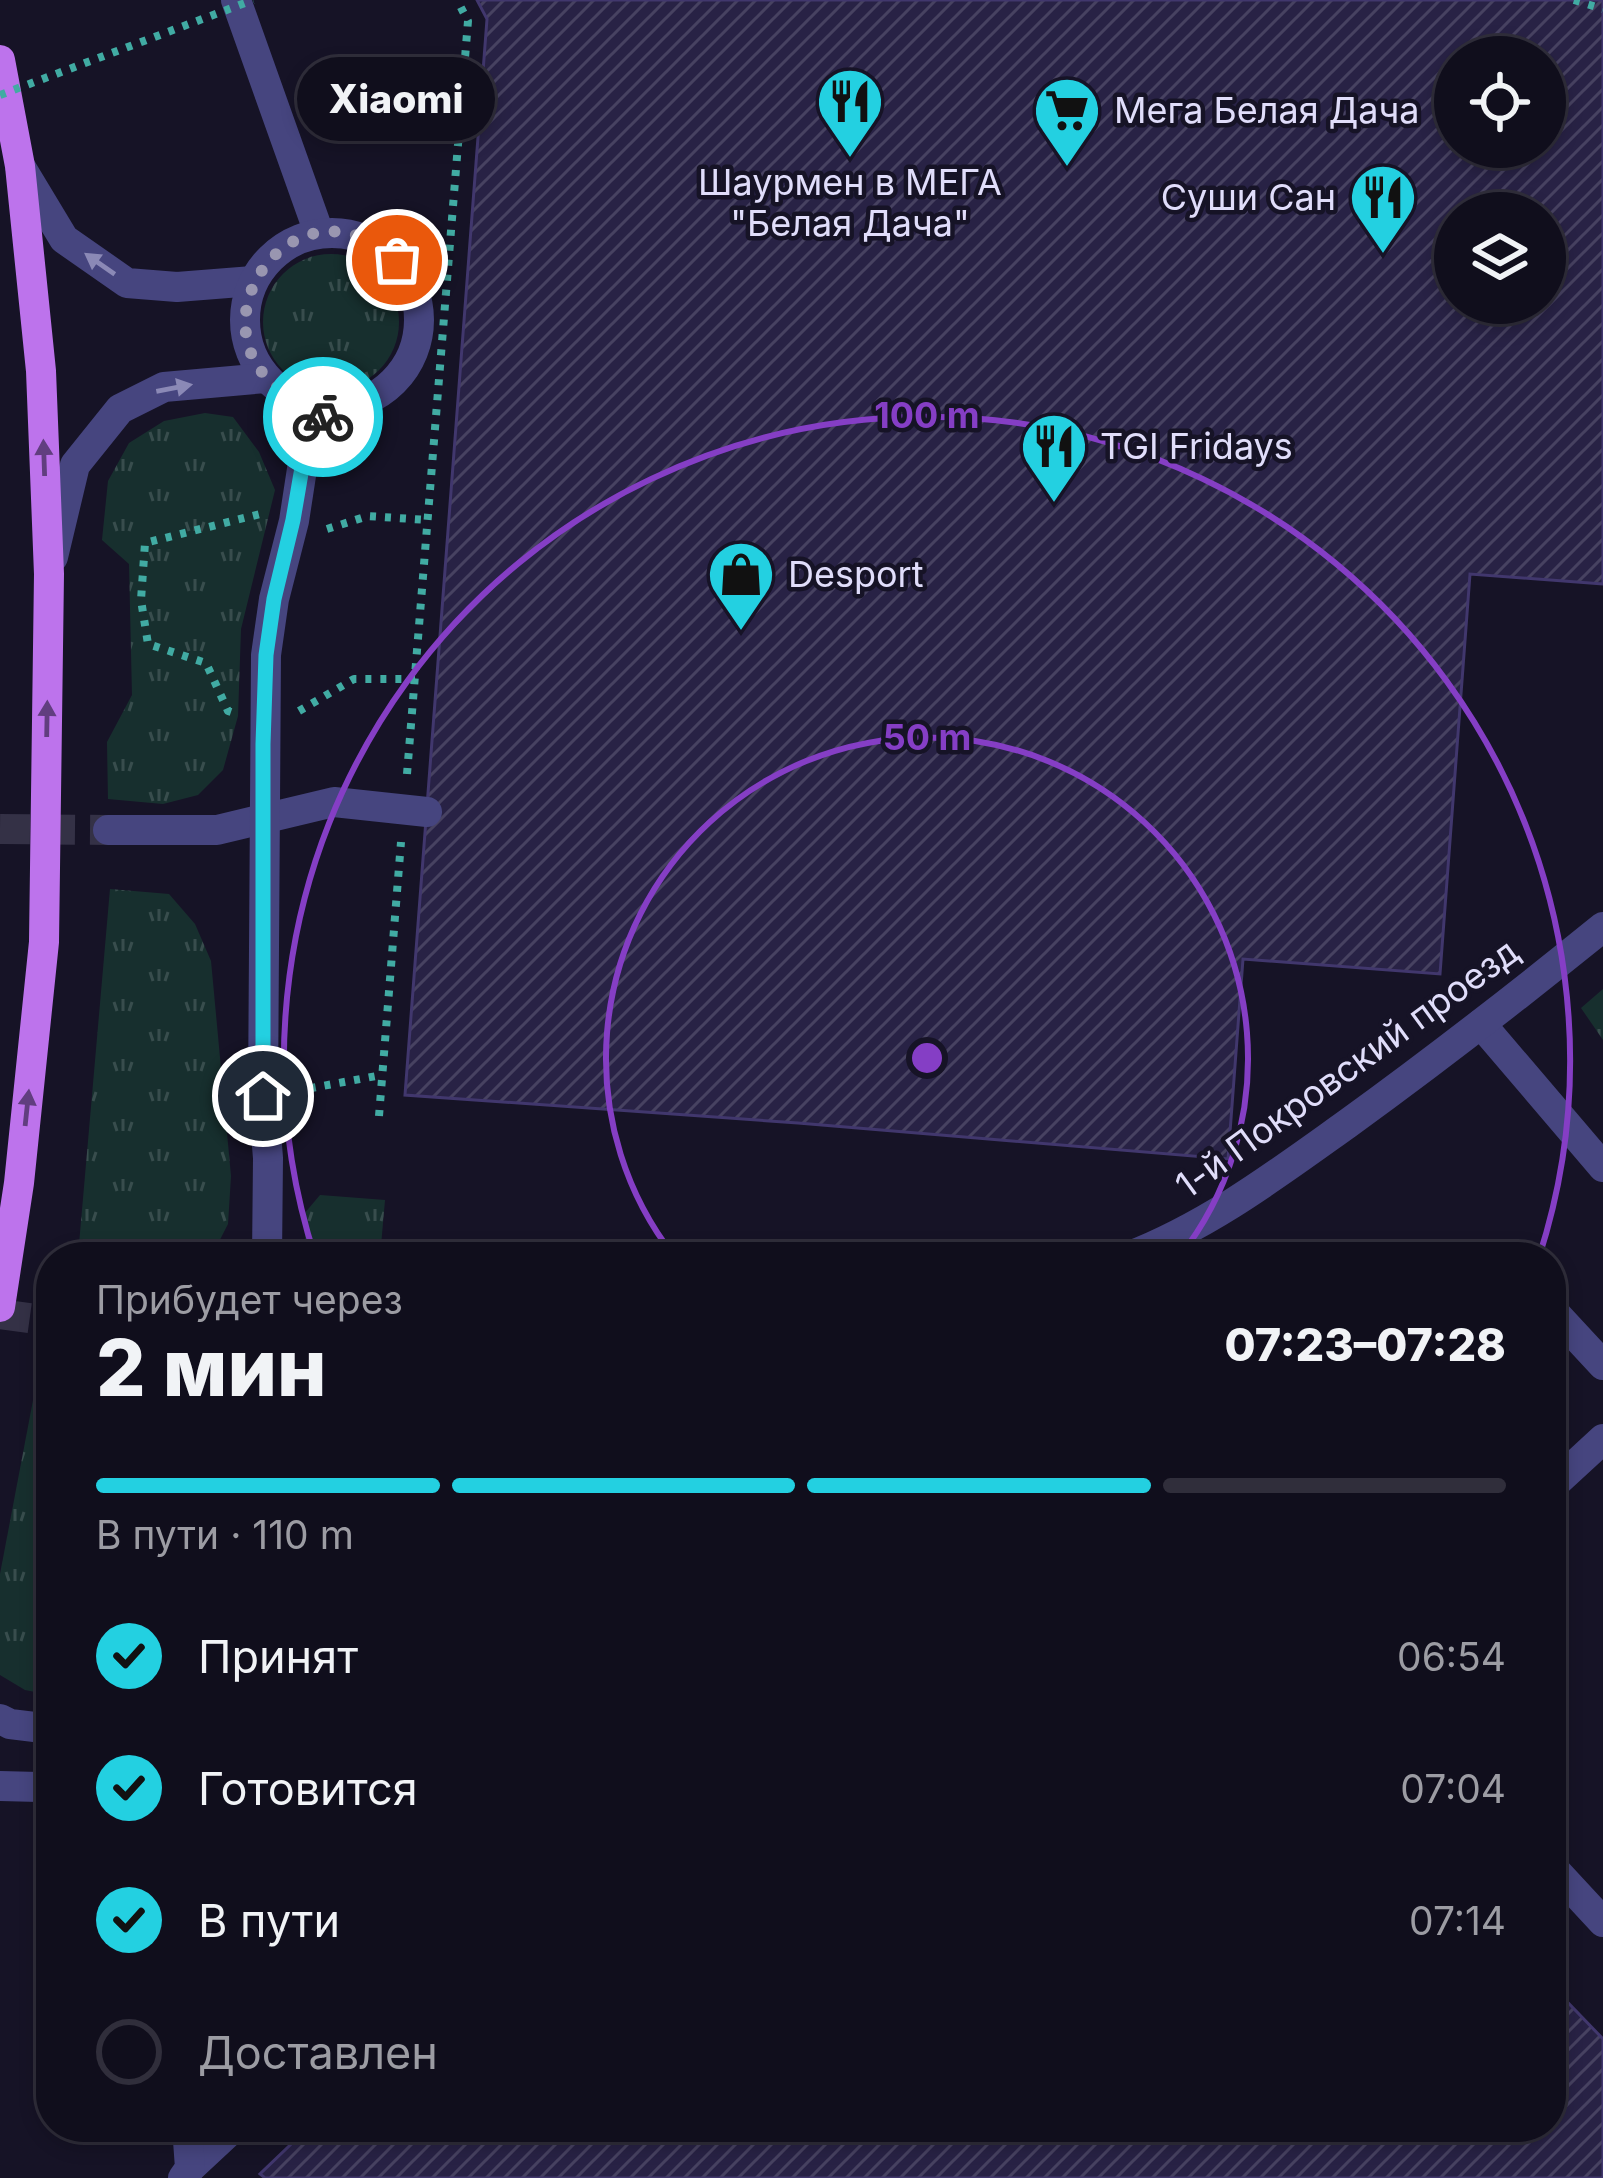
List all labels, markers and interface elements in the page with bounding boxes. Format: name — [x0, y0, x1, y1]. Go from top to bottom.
map controls — [1434, 36, 1566, 324]
button: locate — [1434, 36, 1566, 168]
callout: Xiaomi — [298, 56, 496, 140]
restaurant icon: Шаурмен в МЕГА "Белая Дача" — [815, 66, 885, 160]
text: Xiaomi — [328, 75, 464, 122]
supermarket icon: Мега Белая Дача — [1032, 75, 1102, 169]
place label: Мега Белая Дача — [1114, 88, 1420, 132]
place label: Шаурмен в МЕГА "Белая Дача" — [698, 160, 1002, 245]
restaurant icon: Суши Сан — [1348, 162, 1418, 256]
place label: Суши Сан — [1161, 175, 1336, 219]
button: layers — [1434, 192, 1566, 324]
pin — [346, 209, 448, 311]
icon: bag — [364, 227, 430, 293]
one-way arrow — [84, 253, 116, 276]
courier — [263, 357, 383, 477]
one-way arrow — [156, 378, 193, 397]
icon: bike — [290, 384, 356, 450]
text: 100 m — [874, 393, 980, 437]
restaurant icon: TGI Fridays — [1019, 411, 1089, 505]
place label: TGI Fridays — [1100, 424, 1293, 468]
one-way arrow — [34, 438, 53, 476]
shop icon: Desport — [706, 539, 776, 633]
place label: Desport — [788, 552, 924, 596]
one-way arrow — [37, 699, 56, 737]
text: 50 m — [883, 715, 971, 759]
street label: 1-й Покровский проезд — [1167, 929, 1527, 1207]
centre of rings — [906, 1037, 948, 1079]
pin — [212, 1045, 314, 1147]
icon: home — [230, 1063, 296, 1129]
one-way arrow — [18, 1089, 37, 1126]
text: Прибудет через — [96, 1276, 403, 1323]
text: 07:23–07:28 — [1225, 1317, 1506, 1372]
text: 2 мин — [96, 1320, 327, 1415]
text: В пути · 110 m — [96, 1511, 354, 1558]
icon: check — [96, 1623, 162, 1689]
text: Принят — [198, 1629, 358, 1684]
text: 06:54 — [1397, 1633, 1506, 1680]
icon: check — [96, 1755, 162, 1821]
text: Готовится — [198, 1761, 418, 1816]
text: 07:04 — [1400, 1765, 1506, 1812]
icon: check — [96, 1887, 162, 1953]
text: В пути — [198, 1893, 340, 1948]
text: 07:14 — [1409, 1897, 1506, 1944]
text: Доставлен — [198, 2025, 438, 2080]

